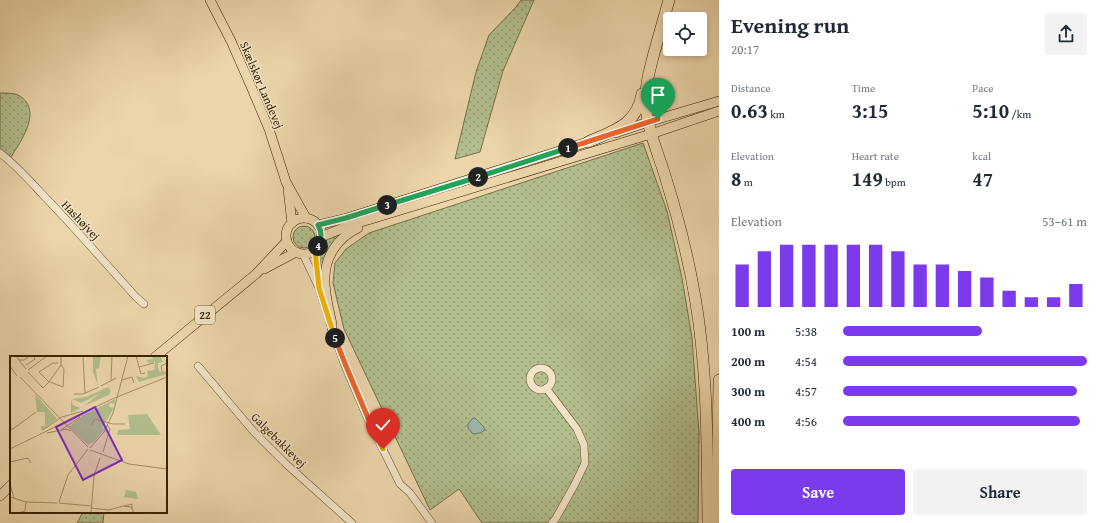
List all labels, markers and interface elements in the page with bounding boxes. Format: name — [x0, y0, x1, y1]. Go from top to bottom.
text: Evening run — [731, 9, 849, 41]
map controls — [663, 12, 707, 56]
button: locate — [663, 12, 707, 56]
button: share — [1045, 13, 1087, 55]
street label: Skælskør Landevej — [236, 39, 288, 131]
text: 20:17 — [731, 40, 759, 59]
pin — [641, 78, 675, 119]
text: Distance — [731, 80, 770, 96]
text: Time — [852, 80, 875, 96]
text: Pace — [972, 80, 993, 96]
icon: arrive — [647, 84, 669, 106]
text: 0.63 — [731, 96, 768, 125]
text: 3:15 — [852, 96, 888, 125]
text: 5:10 — [972, 96, 1009, 125]
text: km — [768, 106, 785, 122]
text: /km — [1009, 106, 1031, 122]
pin: 1 — [558, 138, 578, 158]
text: 1 — [565, 140, 571, 156]
text: Elevation — [731, 148, 774, 164]
text: Heart rate — [852, 148, 899, 164]
text: kcal — [972, 148, 991, 164]
text: 8 — [731, 164, 741, 193]
text: 149 — [852, 164, 883, 193]
text: 47 — [972, 164, 993, 193]
pin: 2 — [468, 167, 488, 187]
text: 2 — [475, 169, 481, 185]
text: m — [741, 174, 753, 190]
text: bpm — [883, 174, 906, 190]
pin: 3 — [377, 195, 397, 215]
street label: Hashøjvej — [58, 196, 104, 244]
text: 3 — [384, 197, 390, 213]
text: Elevation — [731, 212, 782, 231]
text: 53–61 m — [1042, 212, 1087, 231]
pin: 4 — [308, 236, 328, 256]
text: 4 — [315, 238, 321, 254]
road number: 22 — [195, 306, 215, 324]
text: 100 m — [731, 322, 765, 341]
text: 5:38 — [795, 322, 817, 341]
pin: 5 — [325, 328, 345, 348]
text: 5 — [332, 330, 338, 346]
text: 200 m — [731, 352, 765, 371]
text: 4:54 — [795, 352, 817, 371]
inset map — [10, 356, 167, 513]
text: 300 m — [731, 382, 765, 401]
text: 4:57 — [795, 382, 817, 401]
pin — [366, 408, 400, 449]
street label: Galgebakkevej — [248, 409, 310, 471]
text: 400 m — [731, 412, 765, 431]
text: 4:56 — [795, 412, 817, 431]
icon: check — [372, 414, 394, 436]
button: Save — [731, 469, 905, 515]
button: Share — [913, 469, 1087, 515]

